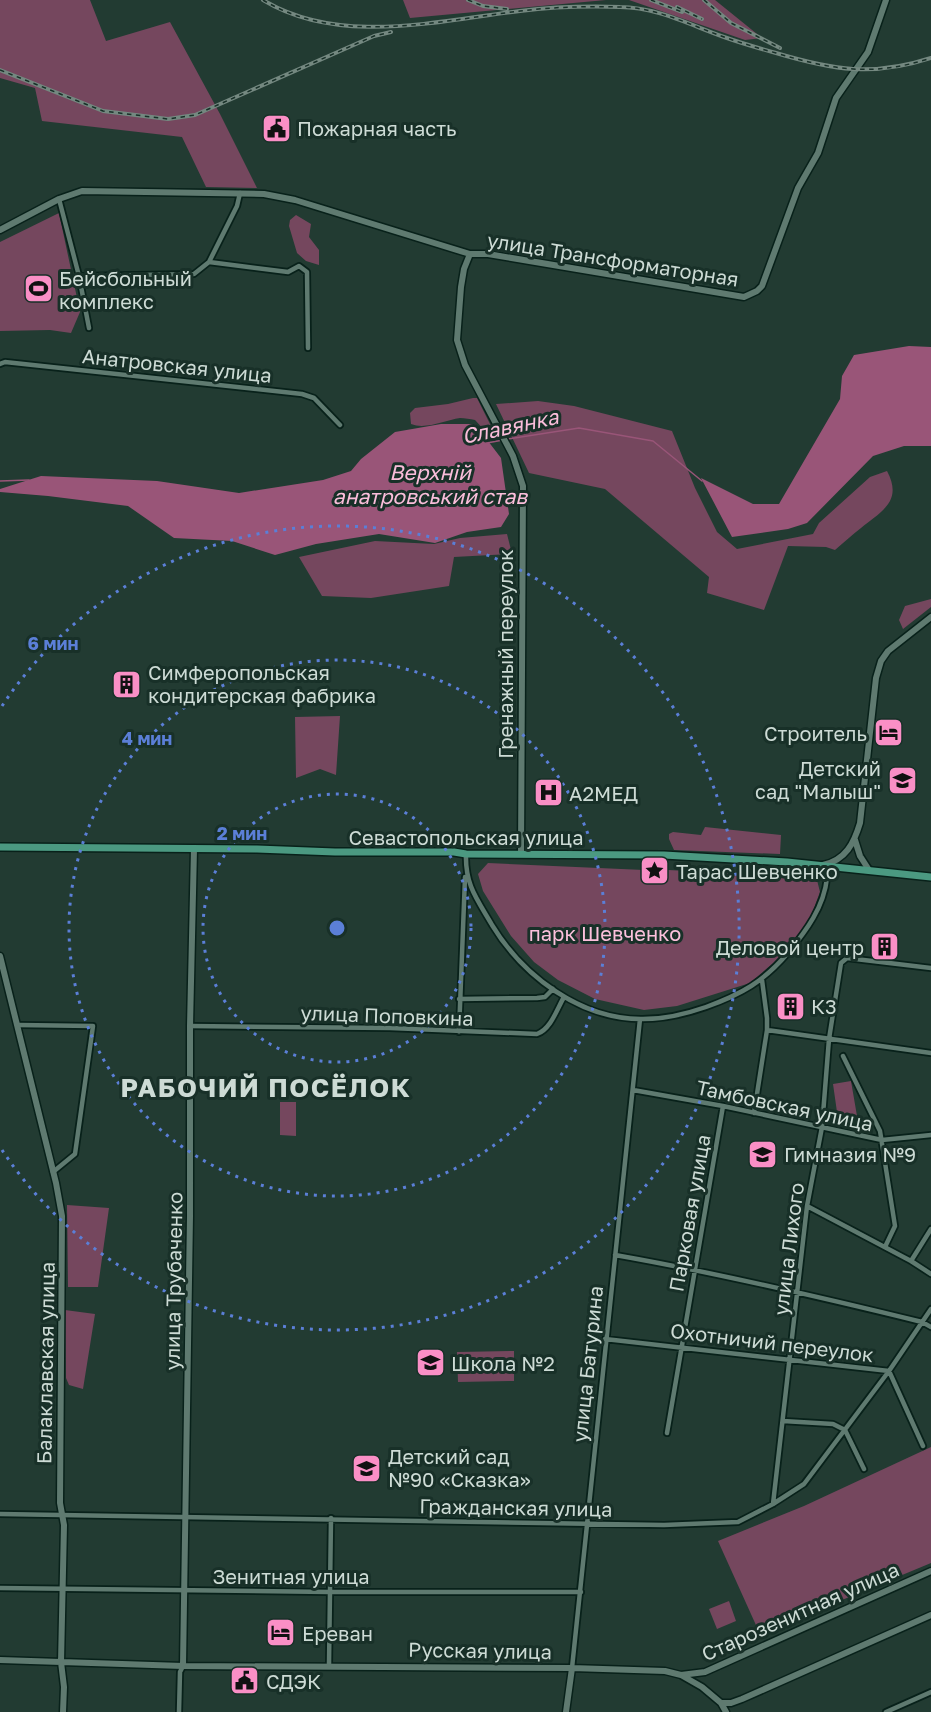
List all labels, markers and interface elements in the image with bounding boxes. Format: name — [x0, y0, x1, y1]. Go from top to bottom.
public building icon: Пожарная часть — [260, 112, 292, 144]
place label: Пожарная часть — [297, 116, 457, 140]
street label: улица Трансформаторная — [486, 227, 740, 291]
place label: Бейсбольный комплекс — [59, 266, 192, 313]
sports icon: Бейсбольный комплекс — [22, 273, 54, 305]
street label: Анатровская улица — [81, 343, 273, 387]
water label: Славянка — [459, 403, 562, 449]
water label: Верхній анатровський став — [333, 459, 528, 509]
street label: Гренажный переулок — [493, 549, 517, 759]
text: 6 мин — [28, 632, 78, 654]
place label: Симферопольская кондитерская фабрика — [148, 660, 376, 707]
building icon: Симферопольская кондитерская фабрика — [111, 668, 143, 700]
hotel icon: Строитель — [872, 717, 904, 749]
place label: Строитель — [764, 721, 867, 745]
text: 4 мин — [122, 727, 172, 749]
place label: Детский сад "Малыш" — [755, 756, 881, 803]
school or university icon: Детский сад "Малыш" — [886, 764, 918, 796]
hospital icon: А2МЕД — [532, 777, 564, 809]
place label: А2МЕД — [569, 781, 638, 805]
text: 2 мин — [217, 822, 267, 844]
street label: Севастопольская улица — [349, 825, 584, 849]
place icon: Тарас Шевченко — [639, 855, 671, 887]
place label: Тарас Шевченко — [676, 859, 838, 883]
centre of rings — [327, 918, 347, 938]
park label: парк Шевченко — [529, 921, 681, 945]
building icon: Деловой центр — [869, 931, 901, 963]
place label: Деловой центр — [716, 935, 864, 959]
building icon: К3 — [774, 990, 806, 1022]
place label: К3 — [811, 994, 837, 1018]
street label: улица Поповкина — [300, 1000, 474, 1030]
district label: РАБОЧИЙ ПОСЁЛОК — [121, 1072, 411, 1103]
street label: Тамбовская улица — [694, 1075, 876, 1135]
street label: Парковая улица — [663, 1132, 715, 1294]
school or university icon: Гимназия №9 — [747, 1138, 779, 1170]
place label: Гимназия №9 — [784, 1142, 916, 1166]
street label: улица Лихого — [768, 1181, 808, 1317]
street label: улица Трубаченко — [159, 1192, 187, 1370]
street label: Балаклавская улица — [31, 1262, 59, 1464]
street label: улица Батурина — [567, 1284, 607, 1444]
street label: Охотничий переулок — [669, 1318, 875, 1366]
school or university icon: Школа №2 — [414, 1347, 446, 1379]
place label: Школа №2 — [451, 1351, 555, 1375]
place label: Детский сад №90 «Сказка» — [388, 1444, 531, 1491]
school or university icon: Детский сад №90 «Сказка» — [351, 1452, 383, 1484]
street label: Гражданская улица — [419, 1493, 613, 1521]
street label: Старозенитная улица — [698, 1557, 902, 1665]
street label: Зенитная улица — [212, 1564, 370, 1588]
hotel icon: Ереван — [265, 1617, 297, 1649]
place label: Ереван — [302, 1621, 373, 1645]
street label: Русская улица — [408, 1637, 552, 1663]
public building icon: СДЭК — [229, 1665, 261, 1697]
place label: СДЭК — [266, 1669, 321, 1693]

